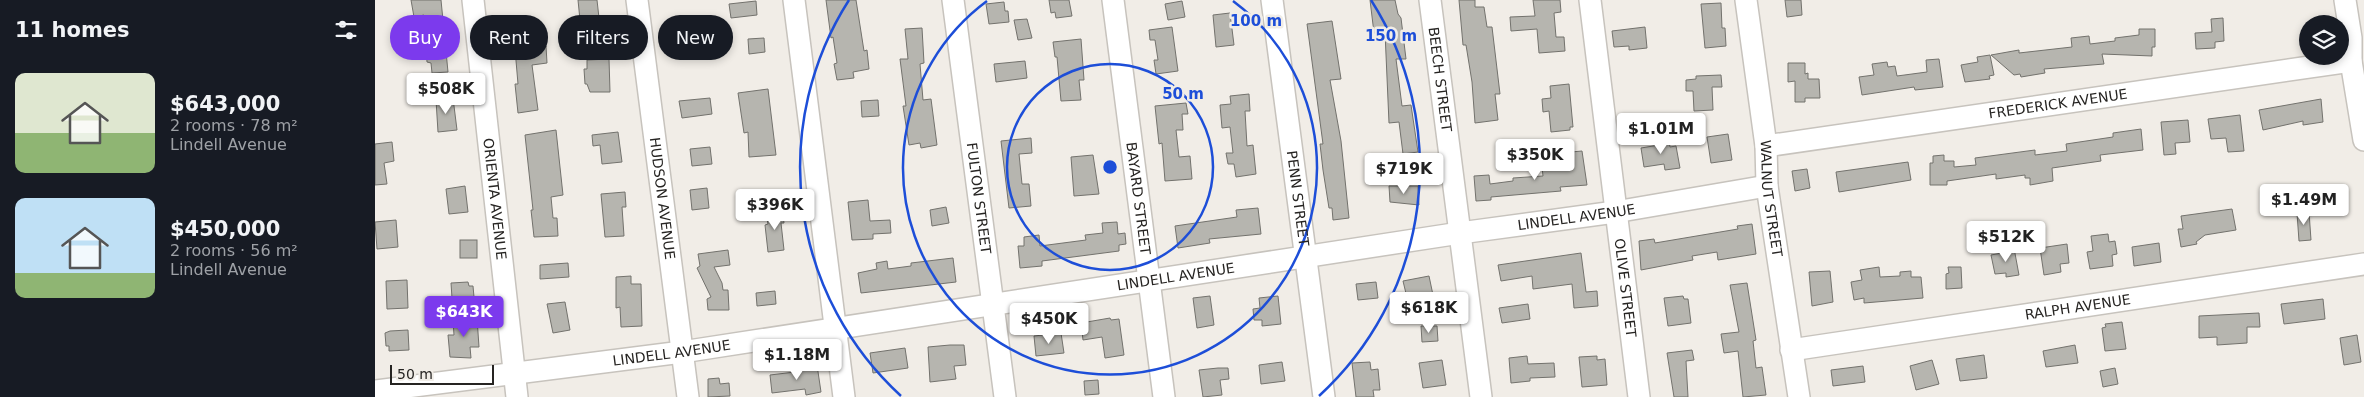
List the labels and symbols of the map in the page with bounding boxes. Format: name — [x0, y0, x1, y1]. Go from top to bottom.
text: 100 m — [1230, 12, 1282, 30]
street label: BEECH STREET — [1426, 26, 1455, 133]
text: 150 m — [1365, 27, 1417, 45]
pin: $508K — [411, 72, 481, 115]
text: 50 m — [1162, 85, 1204, 103]
street label: FREDERICK AVENUE — [1987, 86, 2129, 122]
pin: $1.01M — [1620, 112, 1702, 155]
street label: HUDSON AVENUE — [647, 136, 678, 260]
street label: ORIENTA AVENUE — [480, 137, 510, 261]
pin: $350K — [1500, 138, 1570, 181]
street label: WALNUT STREET — [1758, 140, 1786, 258]
street label: BAYARD STREET — [1123, 141, 1154, 256]
street label: FULTON STREET — [964, 142, 994, 255]
street label: PENN STREET — [1284, 150, 1312, 247]
pin: $719K — [1369, 152, 1439, 195]
centre of rings — [1101, 158, 1119, 176]
pin: $1.49M — [2263, 184, 2345, 226]
pin: $396K — [740, 188, 810, 231]
street label: LINDELL AVENUE — [1516, 201, 1637, 233]
pin: $512K — [1971, 220, 2041, 263]
street label: OLIVE STREET — [1611, 238, 1640, 339]
street label: LINDELL AVENUE — [1116, 260, 1236, 293]
street label: RALPH AVENUE — [2024, 291, 2132, 323]
pin: $618K — [1394, 292, 1464, 334]
pin: $643K — [429, 296, 499, 338]
pin: $450K — [1014, 302, 1084, 345]
street label: LINDELL AVENUE — [612, 337, 732, 369]
pin: $1.18M — [756, 338, 838, 381]
scale bar — [390, 362, 494, 385]

